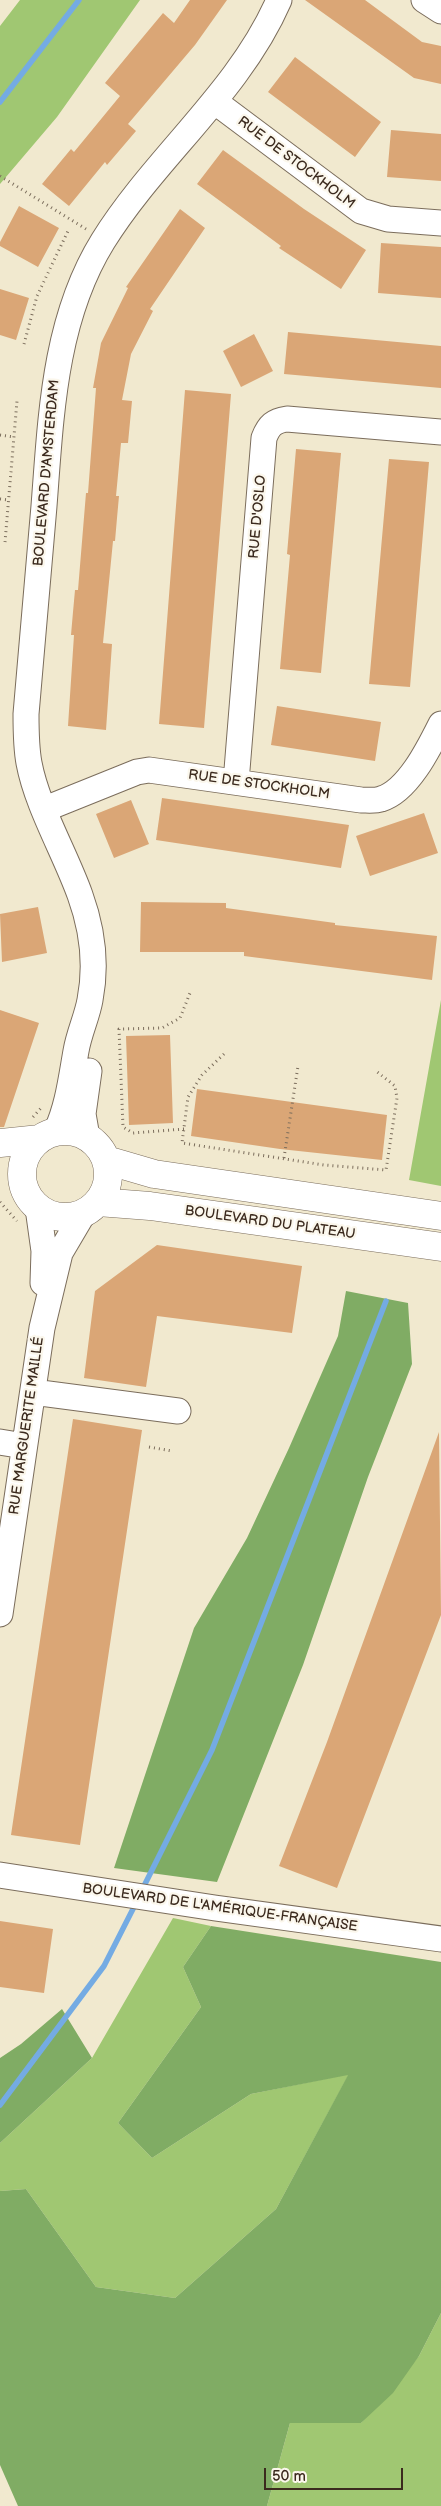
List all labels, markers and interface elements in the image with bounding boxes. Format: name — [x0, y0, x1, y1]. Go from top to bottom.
street label: RUE DE STOCKHOLM — [234, 113, 358, 213]
street label: BOULEVARD D'AMSTERDAM — [30, 379, 64, 567]
street label: RUE D'OSLO — [246, 474, 270, 560]
street label: RUE DE STOCKHOLM — [187, 767, 331, 803]
street label: BOULEVARD DU PLATEAU — [184, 1203, 356, 1243]
street label: RUE MARGUERITE MAILLÉ — [6, 1336, 48, 1516]
street label: BOULEVARD DE L'AMÉRIQUE-FRANÇAISE — [81, 1880, 359, 1936]
scale bar — [266, 2458, 405, 2490]
text: 50 m — [272, 2467, 306, 2486]

